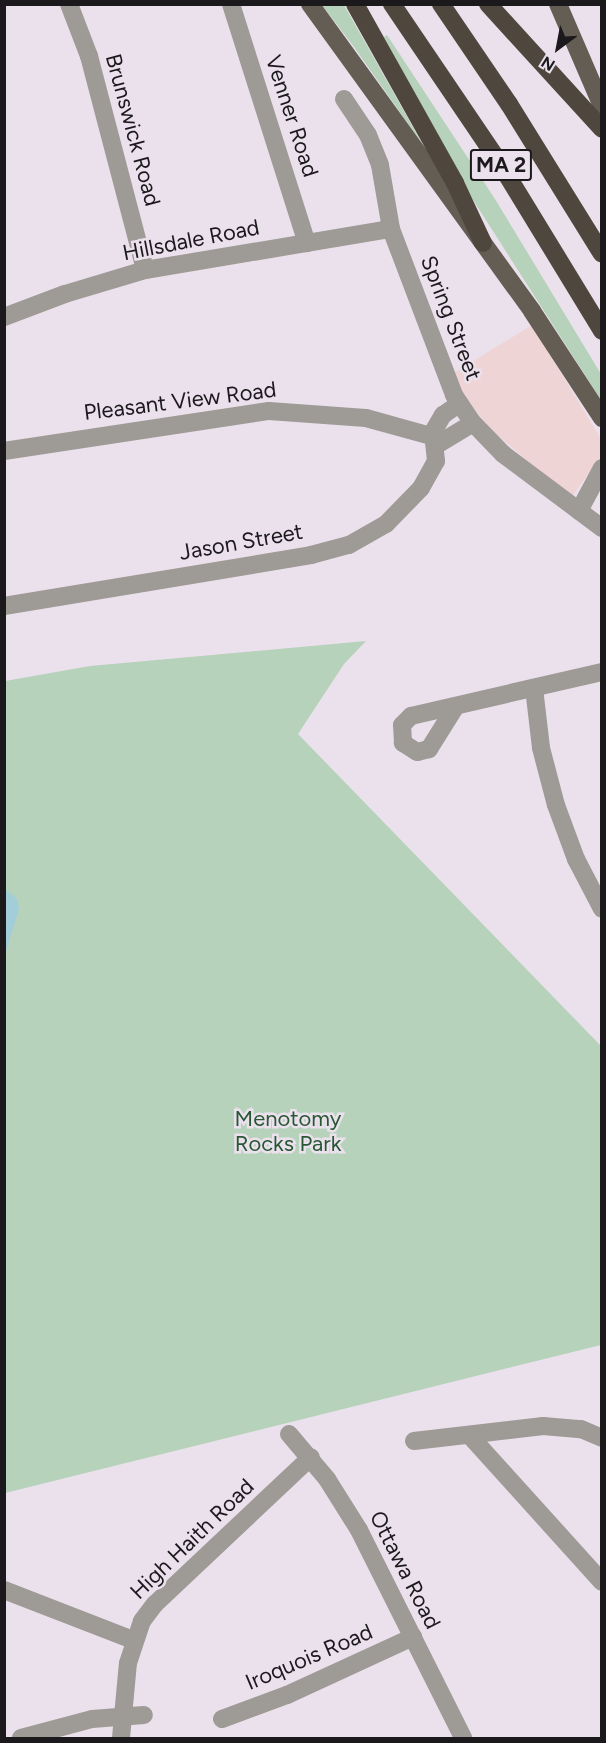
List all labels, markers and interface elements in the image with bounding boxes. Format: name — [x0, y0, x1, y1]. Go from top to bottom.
north arrow — [528, 18, 588, 78]
street label: Brunswick Road — [100, 51, 166, 209]
street label: Venner Road — [260, 52, 324, 180]
text: N — [538, 52, 558, 75]
road number: MA 2 — [470, 147, 532, 183]
street label: Hillsdale Road — [120, 214, 262, 266]
street label: Spring Street — [415, 252, 487, 384]
street label: Pleasant View Road — [82, 376, 278, 426]
street label: Jason Street — [177, 518, 305, 566]
park label: Menotomy Rocks Park — [235, 1105, 341, 1156]
street label: High Haith Road — [125, 1473, 259, 1605]
street label: Ottawa Road — [364, 1507, 446, 1633]
street label: Iroquois Road — [242, 1618, 376, 1696]

